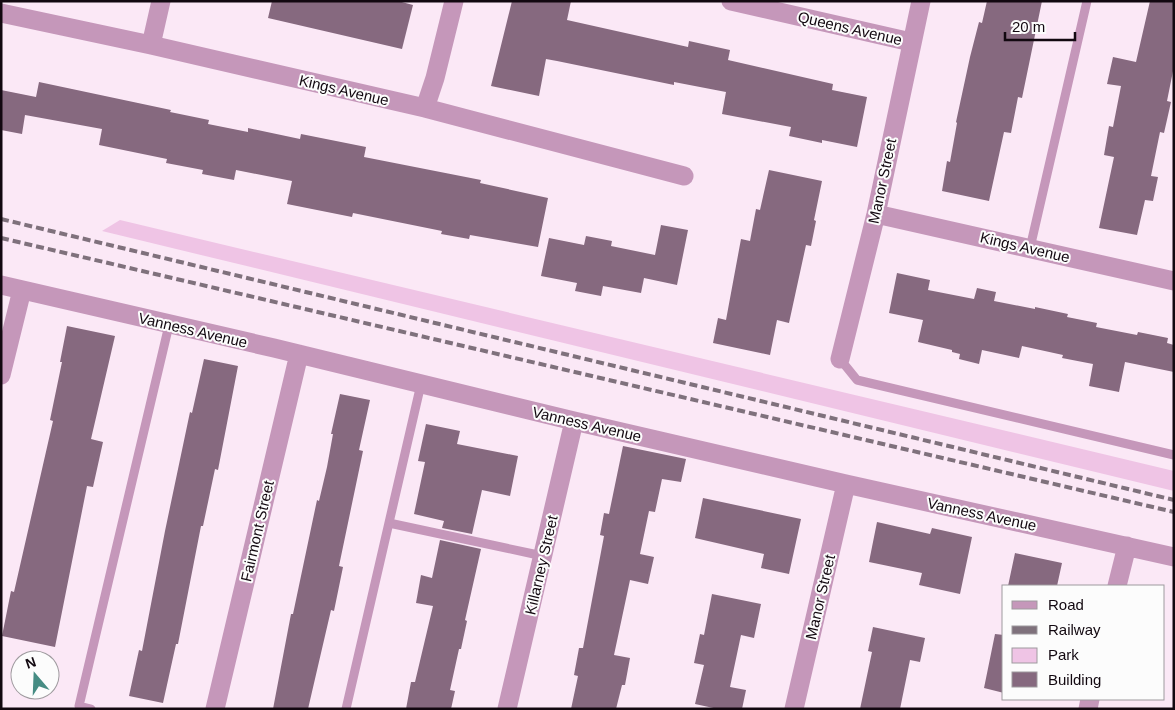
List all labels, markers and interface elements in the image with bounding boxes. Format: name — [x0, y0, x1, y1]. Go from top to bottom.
street label: Queens Avenue — [796, 8, 904, 48]
scale bar — [1005, 10, 1075, 42]
text: 20 m — [1012, 18, 1045, 35]
street label: Kings Avenue — [298, 71, 390, 109]
street label: Manor Street — [865, 136, 899, 225]
street label: Kings Avenue — [979, 228, 1071, 266]
street label: Vanness Avenue — [137, 309, 249, 351]
street label: Vanness Avenue — [531, 403, 643, 445]
street label: Fairmont Street — [237, 478, 277, 583]
street label: Vanness Avenue — [926, 494, 1038, 534]
street label: Killarney Street — [521, 513, 561, 616]
street label: Manor Street — [802, 552, 838, 641]
legend — [1002, 585, 1165, 700]
text: Road — [1048, 596, 1084, 613]
text: Railway — [1048, 621, 1101, 638]
text: Park — [1048, 646, 1079, 663]
north arrow — [10, 650, 60, 700]
text: N — [23, 653, 38, 672]
text: Building — [1048, 671, 1101, 688]

